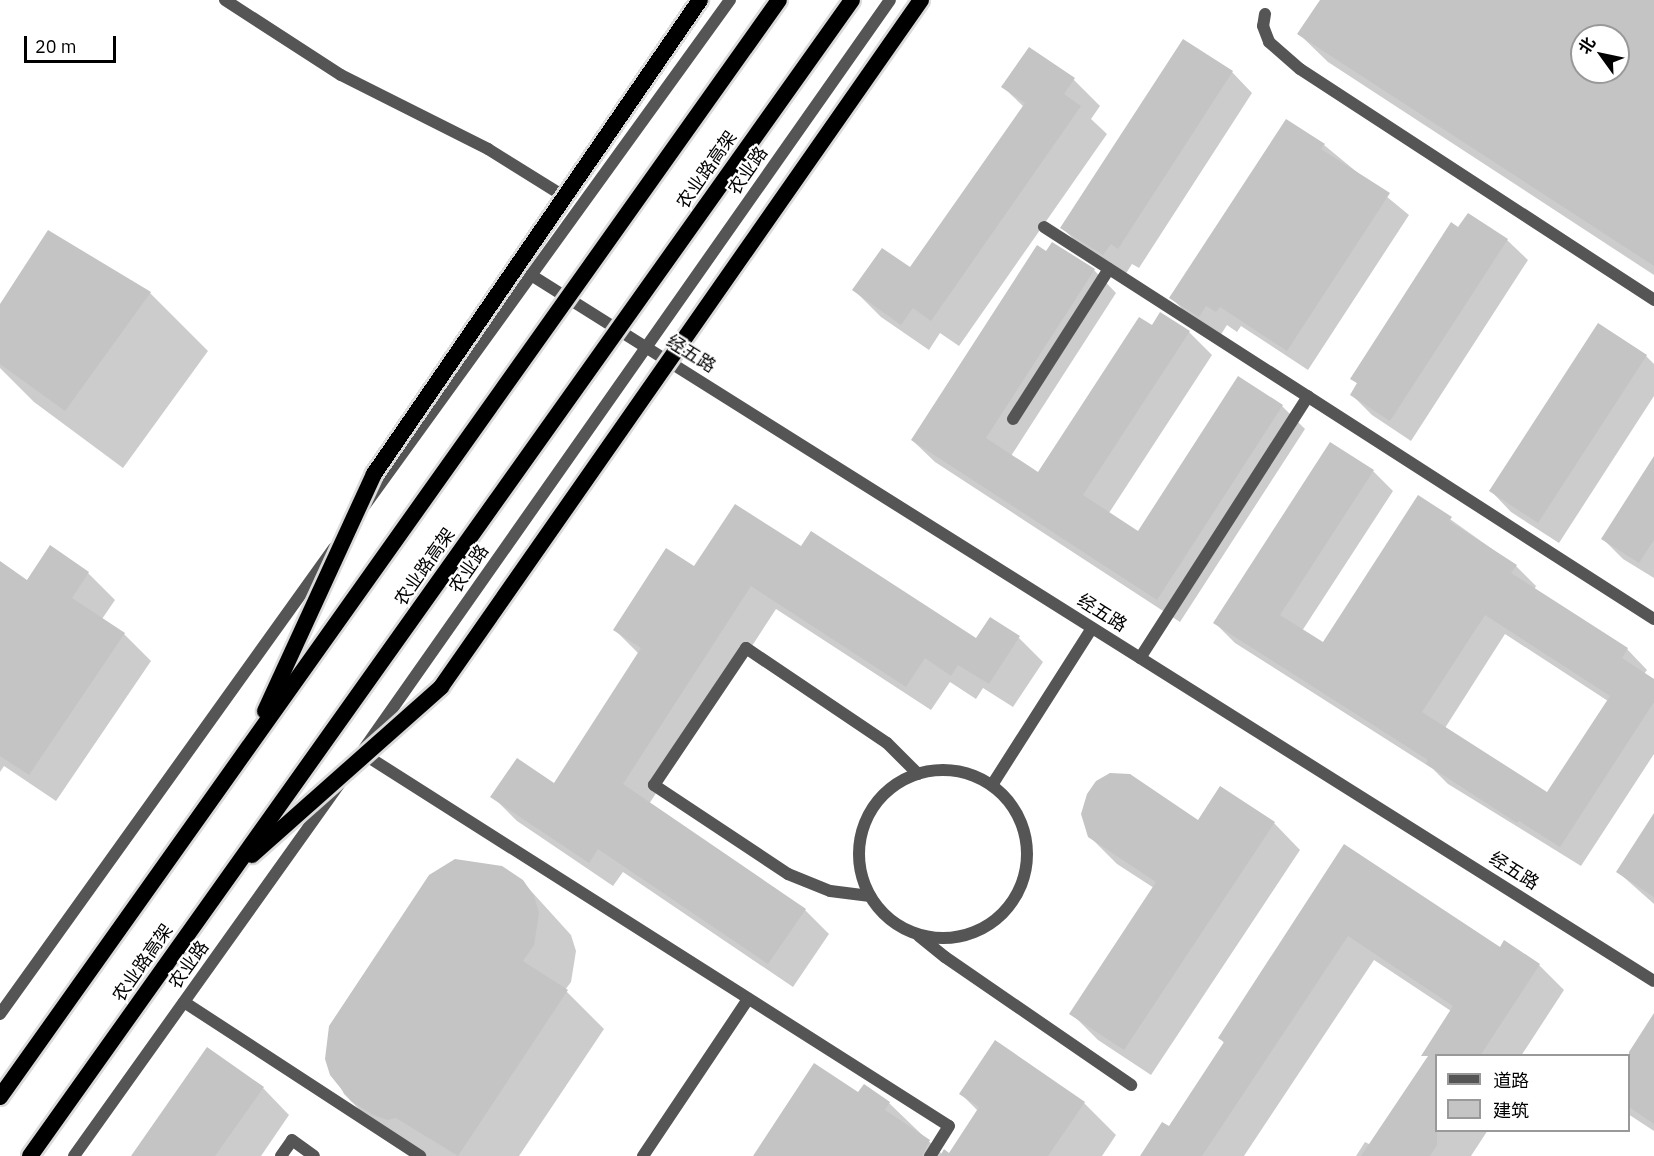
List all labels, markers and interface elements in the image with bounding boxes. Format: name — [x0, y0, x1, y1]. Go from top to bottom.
scale bar — [27, 24, 118, 62]
north arrow — [1570, 24, 1630, 84]
text: 北 — [1574, 33, 1599, 57]
text: 20 m — [35, 35, 77, 58]
street label: 农业路高架 — [672, 127, 742, 213]
street label: 农业路 — [724, 143, 772, 199]
street label: 经五路 — [662, 331, 720, 377]
street label: 农业路高架 — [390, 524, 460, 610]
street label: 农业路 — [445, 541, 493, 597]
street label: 经五路 — [1073, 590, 1131, 636]
street label: 经五路 — [1485, 848, 1543, 894]
street label: 农业路高架 — [108, 920, 178, 1006]
street label: 农业路 — [164, 937, 214, 993]
legend — [1435, 1054, 1630, 1132]
text: 道路 — [1493, 1069, 1529, 1092]
text: 建筑 — [1493, 1099, 1529, 1122]

